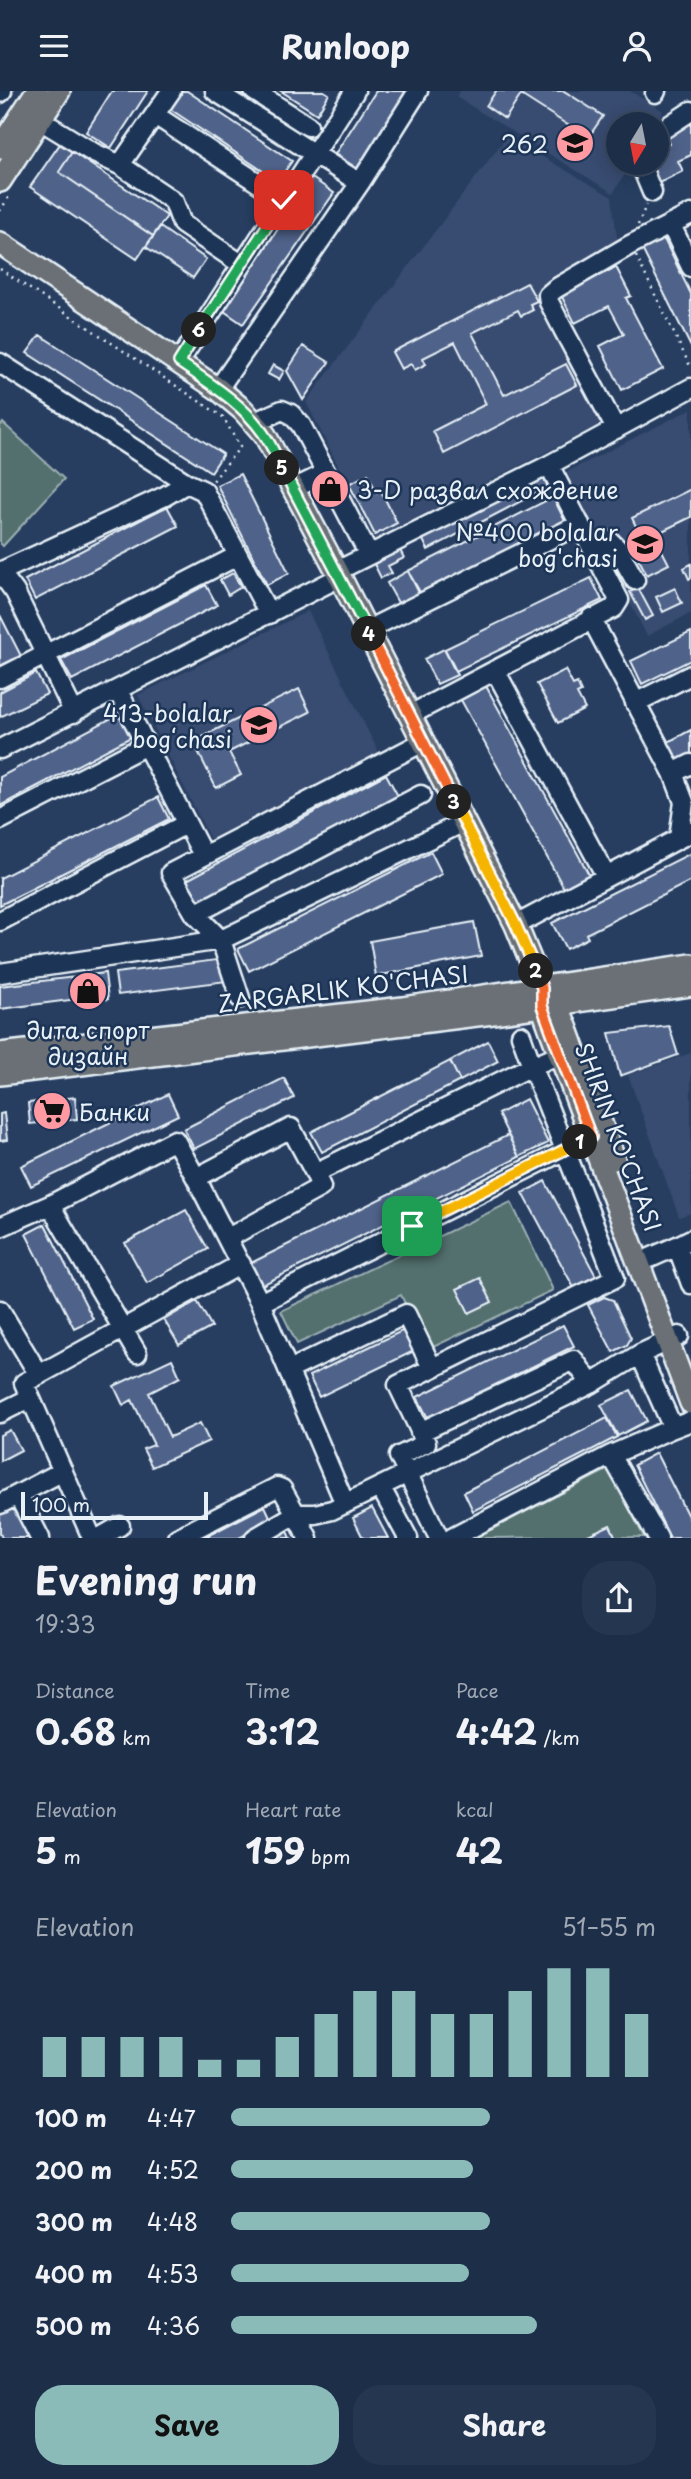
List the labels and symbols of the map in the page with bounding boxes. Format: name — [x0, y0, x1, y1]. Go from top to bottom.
north arrow — [606, 112, 668, 175]
school or university icon: 262 — [554, 122, 596, 164]
place label: 262 — [501, 126, 548, 161]
pin — [254, 170, 314, 230]
pin: 6 — [182, 313, 216, 347]
pin: 5 — [264, 451, 300, 485]
shop icon: 3-D развал схождение — [309, 468, 351, 510]
place label: 3-D развал схождение — [357, 472, 619, 507]
place label: №400 bolalar bog'chasi — [456, 514, 619, 575]
school or university icon: №400 bolalar bog'chasi — [624, 523, 666, 565]
pin: 4 — [352, 617, 386, 651]
place label: 413-bolalar bogʻchasi — [103, 695, 233, 756]
school or university icon: 413-bolalar bogʻchasi — [238, 704, 280, 746]
pin: 3 — [436, 785, 472, 819]
pin: 2 — [518, 953, 554, 989]
street label: ZARGARLIK KO'CHASI — [216, 955, 470, 1021]
shop icon: дита спорт дизайн — [67, 970, 109, 1012]
place label: дита спорт дизайн — [27, 1012, 150, 1073]
street label: SHIRIN KO'CHASI — [567, 1037, 671, 1237]
supermarket icon: Банки — [31, 1090, 73, 1132]
place label: Банки — [79, 1094, 150, 1129]
pin: 1 — [562, 1125, 598, 1159]
pin — [382, 1196, 442, 1256]
scale bar — [21, 1489, 208, 1520]

